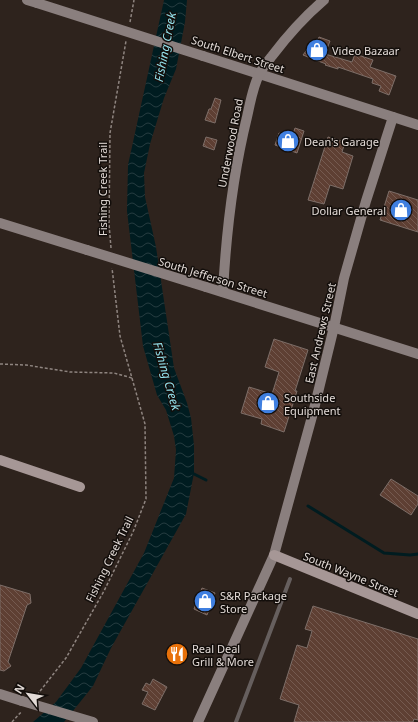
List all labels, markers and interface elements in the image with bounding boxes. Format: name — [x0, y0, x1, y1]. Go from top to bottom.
water label: Fishing Creek — [150, 10, 180, 83]
street label: South Elbert Street — [189, 32, 287, 76]
shop icon: Video Bazaar — [304, 37, 330, 63]
place label: Video Bazaar — [332, 43, 400, 58]
street label: Underwood Road — [214, 97, 246, 189]
shop icon: Dean's Garage — [275, 128, 301, 154]
place label: Dean's Garage — [304, 134, 379, 149]
street label: Fishing Creek Trail — [95, 142, 110, 236]
shop icon: Dollar General — [388, 197, 414, 223]
place label: Dollar General — [312, 203, 386, 218]
street label: South Jefferson Street — [157, 253, 269, 301]
street label: East Andrews Street — [301, 281, 339, 385]
water label: Fishing Creek — [149, 340, 185, 413]
shop icon: Southside Equipment — [255, 390, 281, 416]
place label: Southside Equipment — [284, 390, 341, 418]
street label: Fishing Creek Trail — [82, 513, 136, 605]
street label: South Wayne Street — [301, 548, 401, 600]
shop icon: S&R Package Store — [192, 588, 218, 614]
place label: S&R Package Store — [220, 588, 287, 616]
restaurant icon: Real Deal Grill & More — [164, 641, 190, 667]
place label: Real Deal Grill & More — [192, 641, 254, 669]
north arrow — [8, 674, 48, 714]
text: N — [10, 681, 28, 696]

